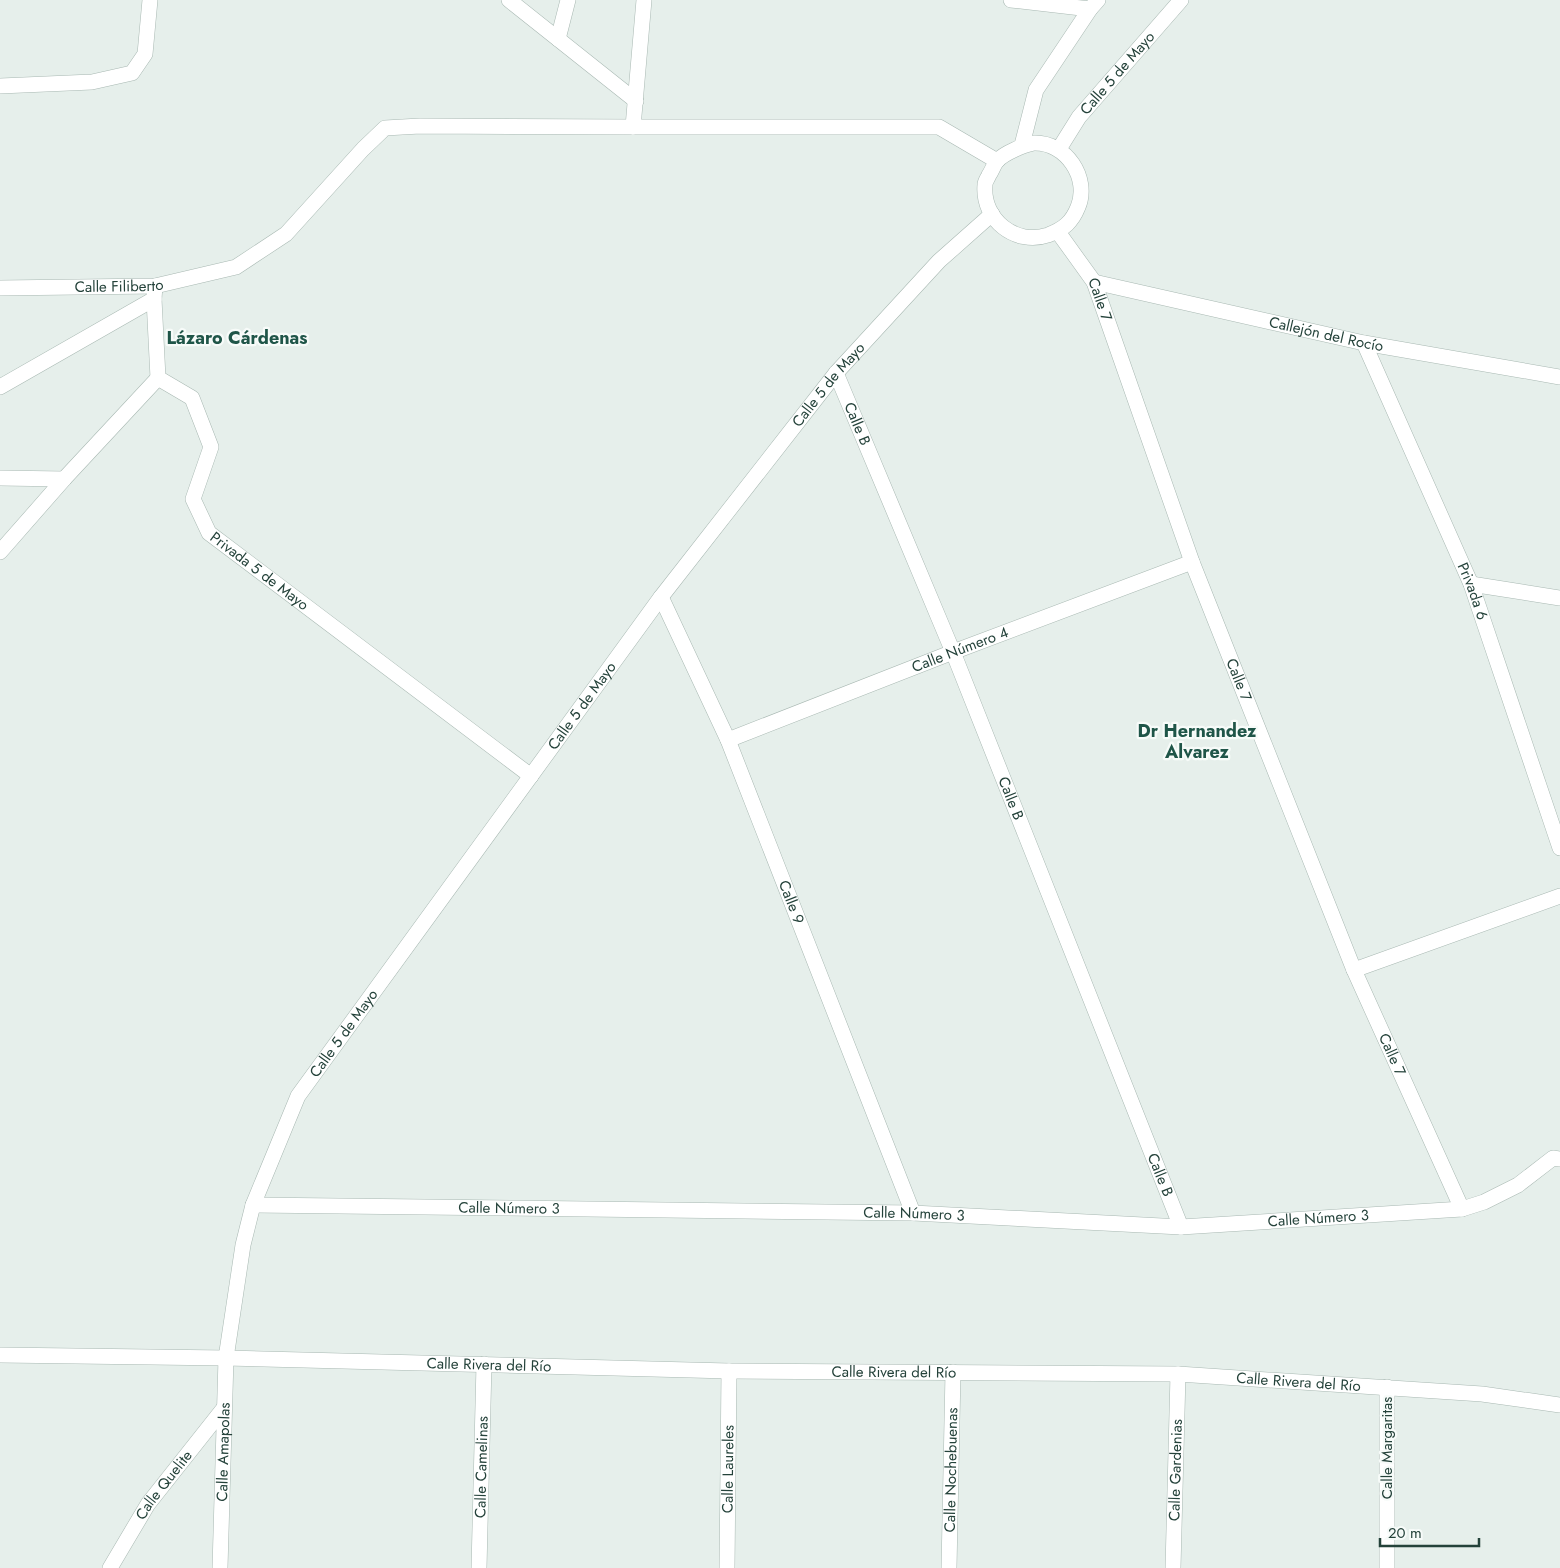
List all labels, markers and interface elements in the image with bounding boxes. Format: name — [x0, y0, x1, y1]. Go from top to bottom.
street label: Calle 5 de Mayo — [1075, 27, 1160, 120]
street label: Calle Filiberto — [75, 273, 166, 298]
street label: Calle 7 — [1082, 275, 1118, 324]
street label: Callejón del Rocío — [1267, 311, 1385, 357]
district label: Lázaro Cárdenas — [166, 325, 308, 351]
street label: Calle 5 de Mayo — [787, 337, 870, 432]
street label: Calle B — [838, 399, 876, 449]
street label: Privada 5 de Mayo — [205, 527, 314, 616]
street label: Privada 6 — [1452, 559, 1493, 623]
street label: Calle Número 4 — [908, 621, 1012, 678]
street label: Calle 7 — [1220, 655, 1257, 705]
street label: Calle 5 de Mayo — [542, 657, 621, 754]
district label: Dr Hernandez Alvarez — [1138, 718, 1257, 765]
street label: Calle B — [993, 773, 1030, 823]
street label: Calle 9 — [773, 877, 810, 927]
street label: Calle 5 de Mayo — [304, 985, 383, 1082]
street label: Calle 7 — [1373, 1030, 1411, 1079]
street label: Calle B — [1142, 1150, 1179, 1200]
street label: Calle Número 3 — [458, 1196, 560, 1220]
street label: Calle Número 3 — [863, 1201, 965, 1227]
street label: Calle Número 3 — [1267, 1204, 1370, 1232]
street label: Calle Rivera del Río — [426, 1352, 552, 1377]
street label: Calle Rivera del Río — [831, 1361, 956, 1384]
street label: Calle Rivera del Río — [1236, 1367, 1362, 1397]
street label: Calle Margaritas — [1376, 1397, 1398, 1499]
street label: Calle Amapolas — [211, 1402, 236, 1502]
street label: Calle Nochebuenas — [939, 1407, 963, 1533]
street label: Calle Camelinas — [469, 1416, 494, 1518]
street label: Calle Gardenias — [1163, 1419, 1188, 1521]
street label: Calle Laureles — [717, 1425, 739, 1513]
street label: Calle Quelite — [130, 1445, 198, 1524]
scale bar — [1380, 1516, 1479, 1548]
text: 20 m — [1388, 1522, 1422, 1544]

